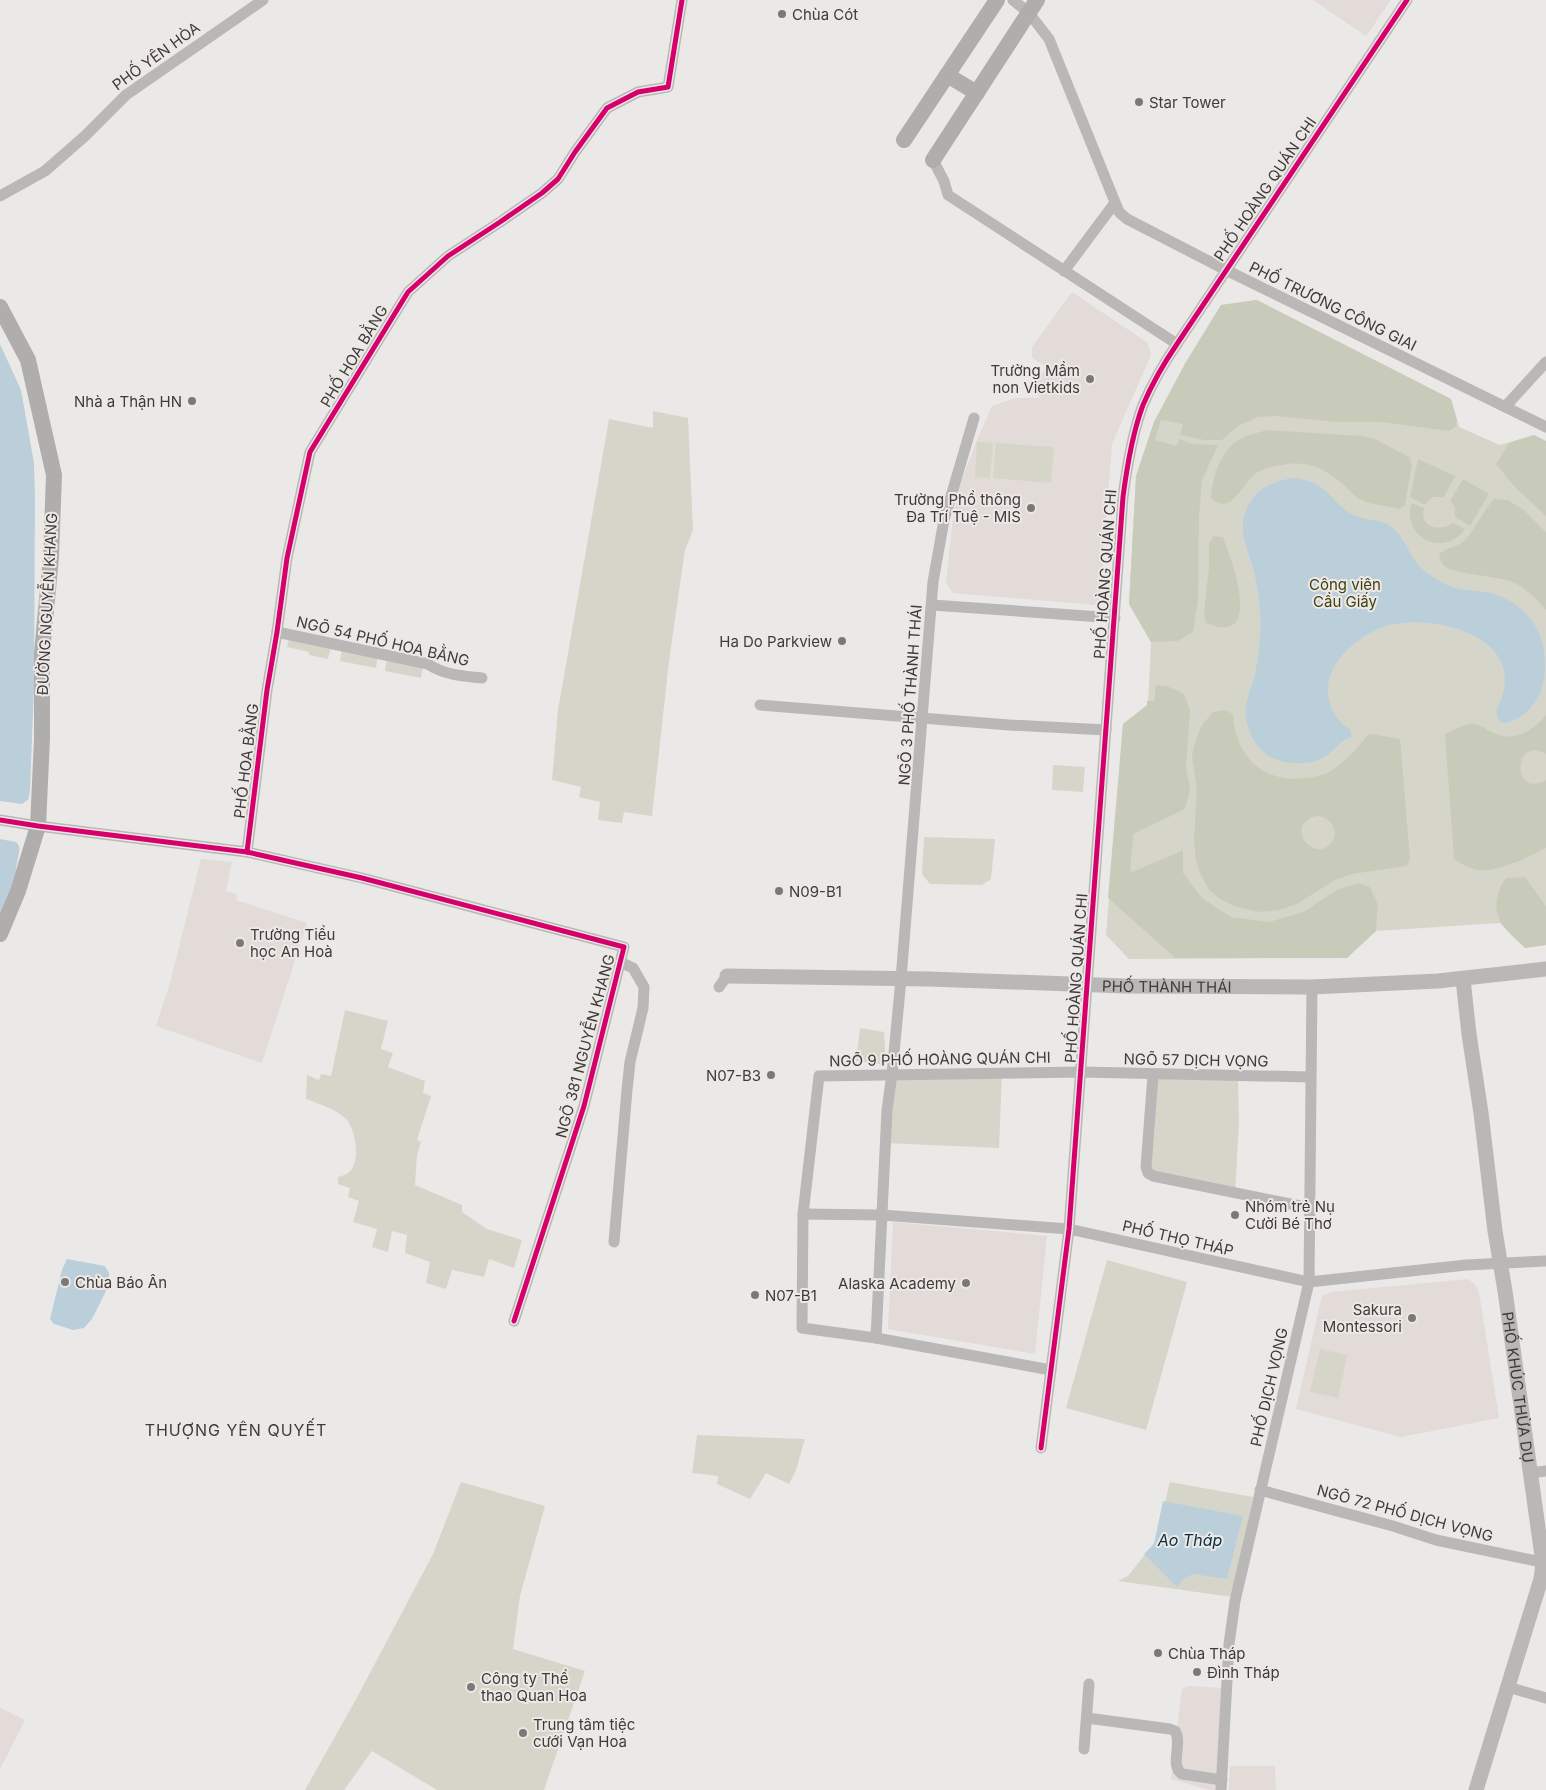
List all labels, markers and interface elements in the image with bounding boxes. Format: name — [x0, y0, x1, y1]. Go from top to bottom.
place label: Chùa Cót — [792, 5, 858, 24]
marker: Chùa Cót — [776, 8, 788, 20]
street label: PHỐ YÊN HÒA — [107, 16, 203, 94]
place label: Star Tower — [1149, 93, 1226, 112]
marker: Star Tower — [1133, 96, 1145, 108]
street label: PHỐ HOÀNG QUÁN CHI — [1208, 112, 1320, 265]
street label: PHỐ TRƯƠNG CÔNG GIAI — [1246, 255, 1421, 355]
street label: PHỐ HOA BẰNG — [314, 300, 392, 411]
place label: Trường Mầm non Vietkids — [990, 361, 1080, 397]
marker: Trường Mầm non Vietkids — [1084, 373, 1096, 385]
place label: Nhà a Thận HN — [74, 392, 182, 411]
marker: Nhà a Thận HN — [186, 395, 198, 407]
street label: PHỐ HOÀNG QUÁN CHI — [1088, 488, 1120, 659]
place label: Trường Phổ thông Đa Trí Tuệ - MIS — [894, 490, 1021, 526]
marker: Trường Phổ thông Đa Trí Tuệ - MIS — [1025, 502, 1037, 514]
street label: ĐƯỜNG NGUYỄN KHANG — [31, 512, 61, 696]
park label: Công viên Cầu Giấy — [1309, 575, 1381, 611]
street label: NGÕ 3 PHỐ THÀNH THÁI — [892, 604, 926, 786]
street label: NGÕ 54 PHỐ HOA BẰNG — [295, 610, 472, 670]
place label: Ha Do Parkview — [719, 632, 832, 651]
marker: Ha Do Parkview — [836, 635, 848, 647]
street label: PHỐ HOA BẰNG — [228, 702, 262, 820]
place label: N09-B1 — [789, 882, 842, 901]
marker: N09-B1 — [773, 885, 785, 897]
street label: PHỐ HOÀNG QUÁN CHI — [1059, 892, 1091, 1063]
place label: Trường Tiểu học An Hoà — [250, 925, 335, 961]
marker: Trường Tiểu học An Hoà — [234, 937, 246, 949]
street label: NGÕ 381 NGUYỄN KHANG — [549, 952, 619, 1140]
street label: PHỐ THÀNH THÁI — [1102, 974, 1232, 996]
street label: NGÕ 9 PHỐ HOÀNG QUÁN CHI — [829, 1046, 1051, 1070]
street label: NGÕ 57 DỊCH VỌNG — [1123, 1049, 1269, 1071]
place label: N07-B3 — [706, 1066, 761, 1085]
marker: N07-B3 — [765, 1069, 777, 1081]
place label: Nhóm trẻ Nụ Cười Bé Thơ — [1245, 1197, 1335, 1233]
marker: Nhóm trẻ Nụ Cười Bé Thơ — [1229, 1209, 1241, 1221]
street label: PHỐ THỌ THÁP — [1120, 1214, 1236, 1260]
place label: Chùa Báo Ân — [75, 1273, 167, 1292]
place label: Alaska Academy — [838, 1274, 957, 1293]
marker: Chùa Báo Ân — [59, 1276, 71, 1288]
marker: Alaska Academy — [960, 1277, 972, 1289]
place label: N07-B1 — [765, 1286, 817, 1305]
marker: N07-B1 — [749, 1289, 761, 1301]
place label: Sakura Montessori — [1323, 1300, 1402, 1336]
street label: PHỐ KHÚC THỪA DỤ — [1498, 1310, 1538, 1464]
marker: Sakura Montessori — [1406, 1312, 1418, 1324]
street label: PHỐ DỊCH VỌNG — [1244, 1325, 1292, 1448]
district label: THƯỢNG YÊN QUYẾT — [145, 1418, 327, 1440]
street label: NGÕ 72 PHỐ DỊCH VỌNG — [1315, 1478, 1496, 1546]
water label: Ao Tháp — [1157, 1530, 1222, 1550]
place label: Chùa Tháp — [1168, 1644, 1246, 1663]
marker: Chùa Tháp — [1152, 1647, 1164, 1659]
place label: Đình Tháp — [1207, 1663, 1280, 1682]
marker: Đình Tháp — [1191, 1666, 1203, 1678]
place label: Công ty Thể thao Quan Hoa — [481, 1669, 587, 1705]
marker: Công ty Thể thao Quan Hoa — [465, 1681, 477, 1693]
place label: Trung tâm tiệc cưới Vạn Hoa — [533, 1715, 635, 1751]
marker: Trung tâm tiệc cưới Vạn Hoa — [517, 1727, 529, 1739]

